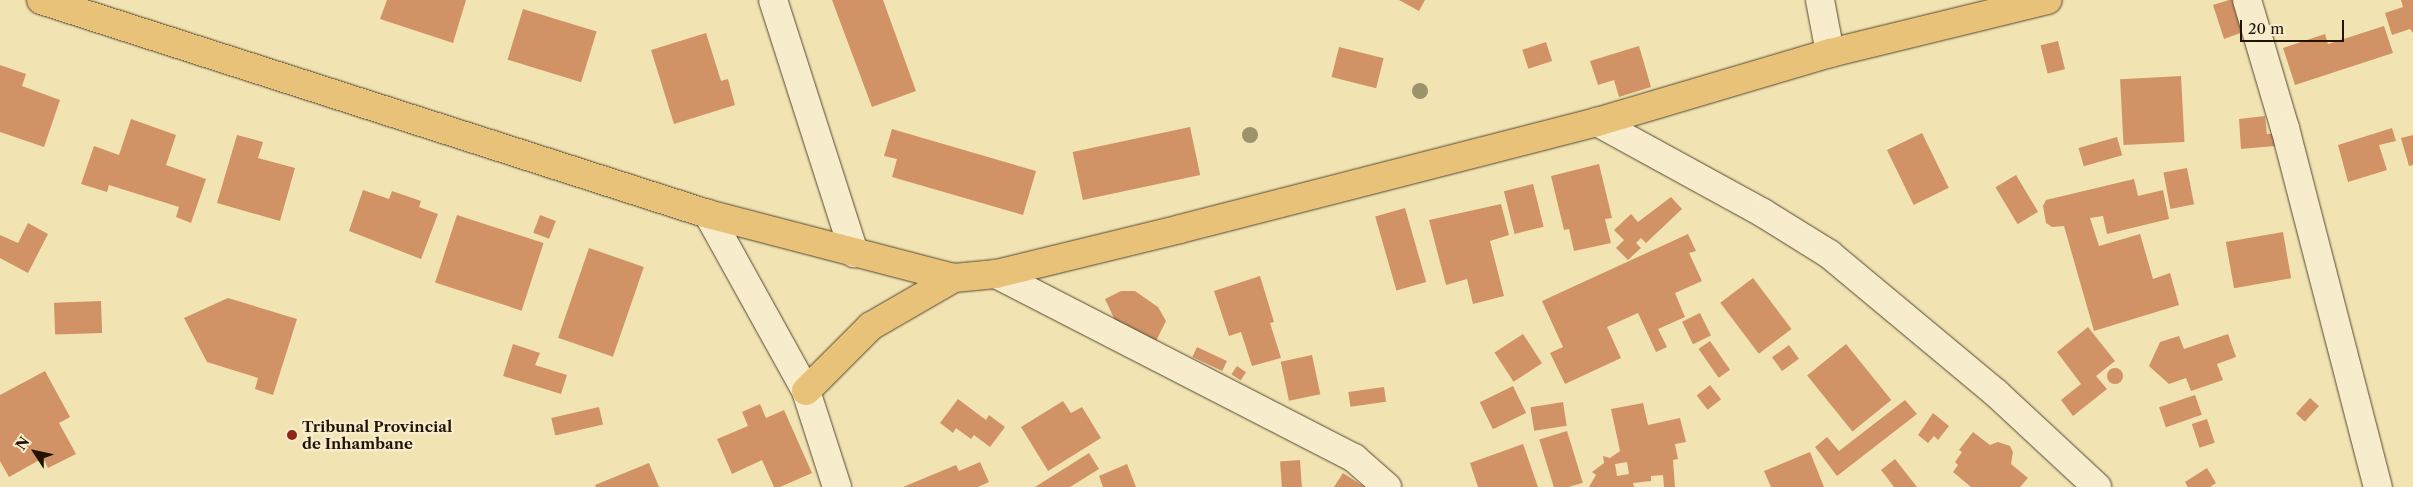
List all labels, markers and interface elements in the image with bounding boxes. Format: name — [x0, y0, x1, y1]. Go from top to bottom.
scale bar — [2243, 10, 2347, 42]
text: 20 m — [2248, 19, 2284, 38]
place label: Tribunal Provincial de Inhambane — [302, 417, 452, 452]
north arrow — [10, 427, 60, 477]
marker: Tribunal Provincial de Inhambane — [286, 429, 298, 441]
text: N — [12, 433, 34, 454]

